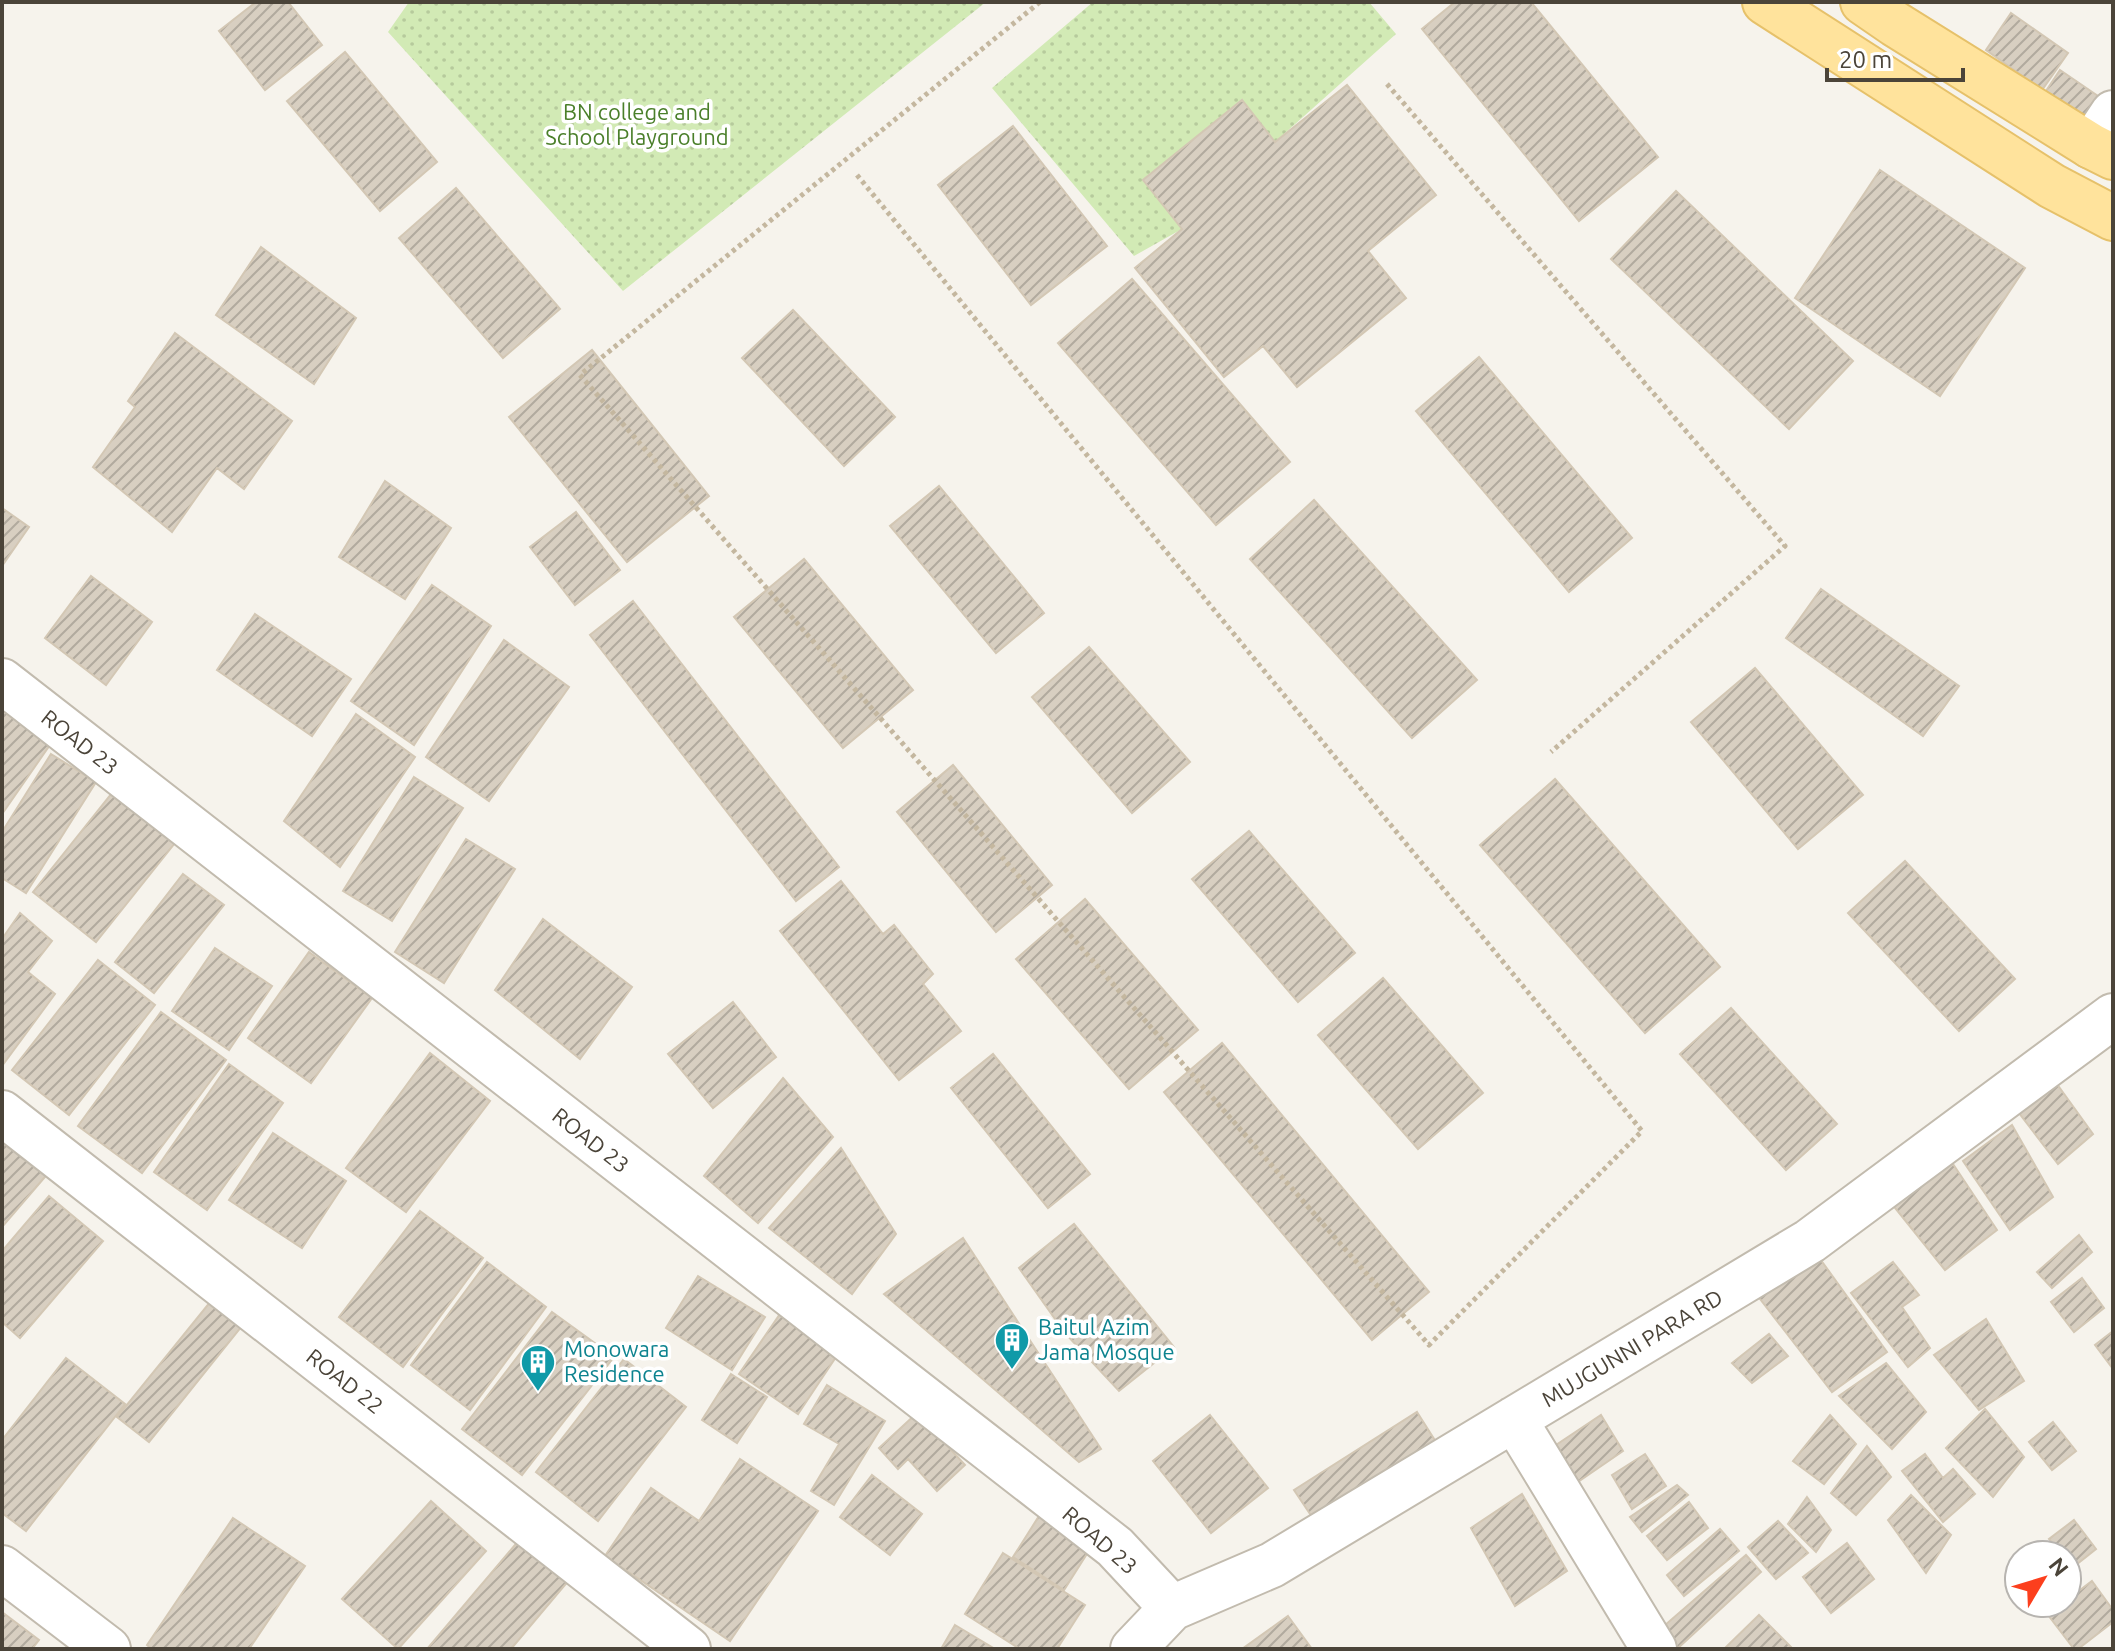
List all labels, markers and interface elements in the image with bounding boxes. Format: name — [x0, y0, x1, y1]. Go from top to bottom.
scale bar — [1827, 32, 1963, 82]
text: 20 m — [1839, 46, 1892, 73]
park label: BN college and School Playground — [545, 99, 729, 149]
street label: ROAD 23 — [37, 704, 124, 779]
street label: ROAD 23 — [548, 1102, 635, 1177]
street label: MUJGUNNI PARA RD — [1537, 1284, 1727, 1411]
place label: Baitul Azim Jama Mosque — [1038, 1314, 1175, 1364]
building icon: Baitul Azim Jama Mosque — [993, 1321, 1031, 1371]
place label: Monowara Residence — [564, 1336, 669, 1386]
street label: ROAD 22 — [302, 1343, 389, 1418]
building icon: Monowara Residence — [519, 1343, 557, 1393]
street label: ROAD 23 — [1058, 1501, 1143, 1579]
north arrow — [2003, 1539, 2083, 1619]
text: N — [2044, 1552, 2074, 1581]

